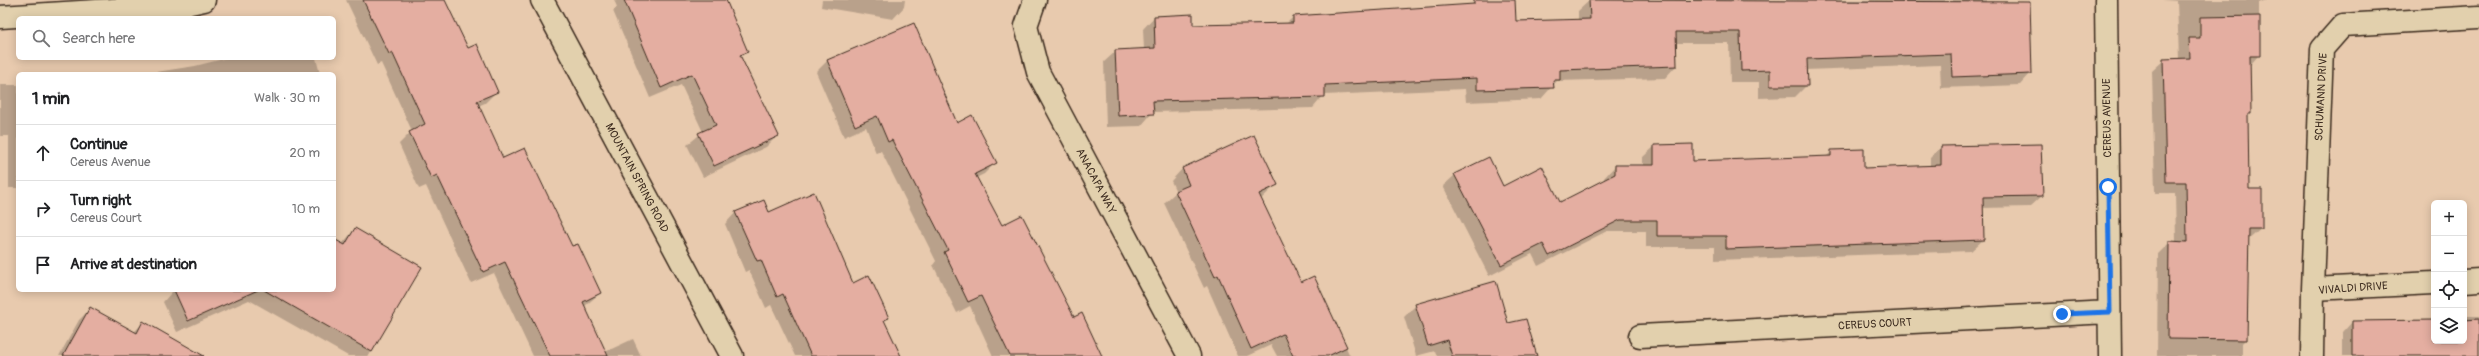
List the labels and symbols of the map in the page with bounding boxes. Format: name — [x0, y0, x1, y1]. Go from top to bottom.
street label: SCHUMANN DRIVE — [2312, 52, 2330, 142]
street label: CEREUS AVENUE — [2100, 78, 2114, 158]
street label: MOUNTAIN SPRING ROAD — [603, 121, 671, 235]
street label: ANACAPA WAY — [1073, 146, 1119, 217]
route start — [2099, 178, 2117, 196]
street label: VIVALDI DRIVE — [2318, 279, 2389, 297]
route end — [2053, 305, 2071, 323]
street label: CEREUS COURT — [1838, 316, 1912, 332]

